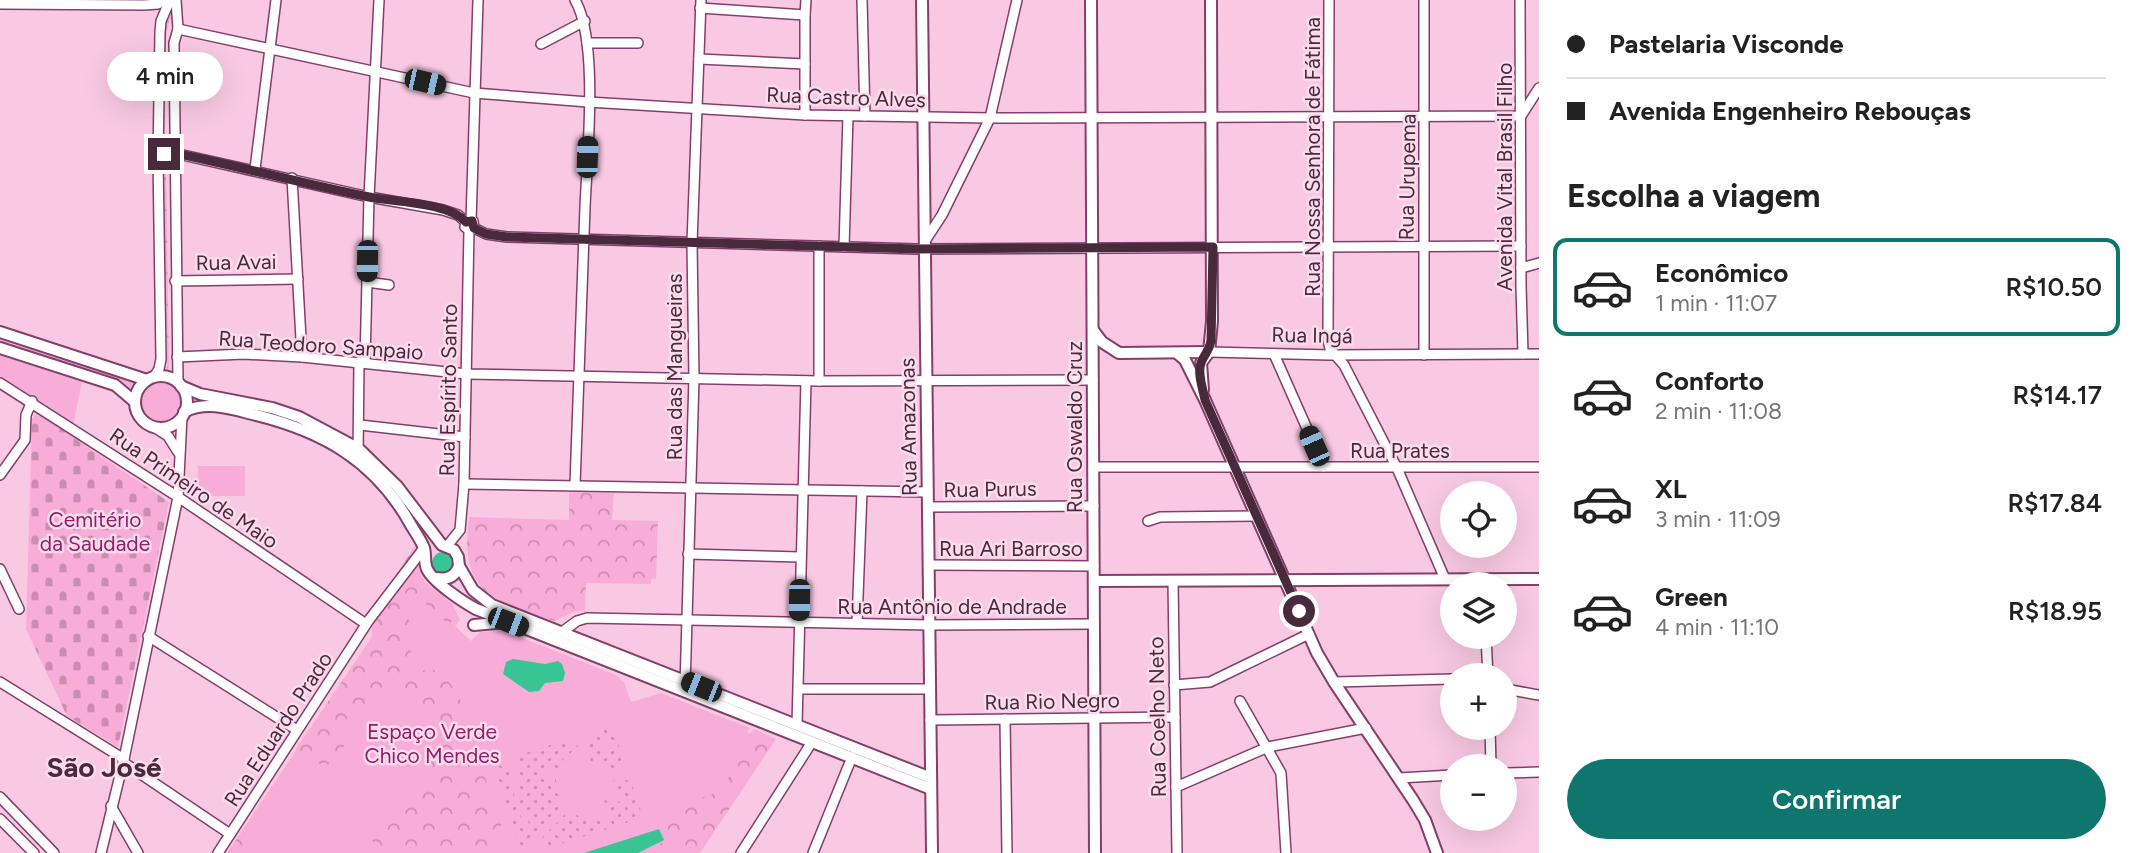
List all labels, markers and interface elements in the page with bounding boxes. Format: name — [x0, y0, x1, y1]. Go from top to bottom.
street label: Rua Nossa Senhora de Fátima — [1300, 17, 1325, 297]
text: Pastelaria Visconde — [1609, 28, 1844, 60]
callout: 4 min — [106, 52, 222, 102]
text: 4 min — [136, 62, 194, 90]
street label: Avenida Vital Brasil Filho — [1492, 63, 1517, 291]
car — [403, 67, 448, 97]
street label: Rua Castro Alves — [766, 82, 926, 112]
text: Avenida Engenheiro Rebouças — [1609, 95, 1971, 127]
street label: Rua Urupema — [1393, 113, 1421, 241]
car — [576, 136, 599, 178]
route end — [148, 138, 180, 170]
text: Escolha a viagem — [1567, 177, 1820, 215]
car — [357, 240, 378, 282]
street label: Rua Avai — [195, 249, 277, 275]
icon: car — [1571, 256, 1634, 319]
text: Econômico — [1655, 257, 1788, 289]
text: R$10.50 — [2005, 271, 2102, 303]
street label: Rua das Mangueiras — [662, 274, 687, 460]
text: 1 min · 11:07 — [1655, 289, 1777, 317]
street label: Rua Espírito Santo — [434, 303, 462, 477]
street label: Rua Ingá — [1271, 322, 1353, 348]
street label: Rua Teodoro Sampaio — [218, 325, 424, 365]
street label: Rua Oswaldo Cruz — [1062, 341, 1087, 513]
street label: Rua Amazonas — [894, 358, 922, 496]
icon: car — [1571, 364, 1634, 427]
text: Conforto — [1655, 365, 1764, 397]
text: R$14.17 — [2013, 379, 2102, 411]
text: 2 min · 11:08 — [1655, 397, 1782, 425]
street label: Rua Primeiro de Maio — [105, 422, 283, 554]
car — [1296, 423, 1333, 469]
street label: Rua Prates — [1350, 438, 1450, 463]
icon: car — [1571, 472, 1634, 535]
text: XL — [1655, 473, 1687, 505]
street label: Rua Purus — [943, 476, 1037, 502]
map controls — [1440, 481, 1517, 831]
button: locate — [1440, 481, 1517, 558]
text: R$17.84 — [2007, 487, 2102, 519]
text: 3 min · 11:09 — [1655, 505, 1781, 533]
park label: Cemitério da Saudade — [40, 507, 150, 556]
street label: Rua Ari Barroso — [939, 536, 1083, 561]
button: layers — [1440, 572, 1517, 649]
car — [789, 579, 810, 621]
icon: car — [1571, 580, 1634, 643]
text: Green — [1655, 581, 1728, 613]
street label: Rua Antônio de Andrade — [837, 594, 1067, 619]
route start — [1283, 595, 1315, 627]
text: R$18.95 — [2008, 595, 2102, 627]
car — [485, 605, 532, 639]
text: 4 min · 11:10 — [1655, 613, 1779, 641]
street label: Rua Coelho Neto — [1143, 636, 1171, 798]
street label: Rua Eduardo Prado — [219, 647, 337, 811]
button: + — [1440, 663, 1517, 740]
car — [678, 669, 725, 705]
street label: Rua Rio Negro — [984, 687, 1120, 715]
park label: Espaço Verde Chico Mendes — [365, 719, 499, 768]
district label: São José — [46, 750, 162, 784]
button: − — [1440, 754, 1517, 831]
button: Confirmar — [1567, 759, 2106, 839]

